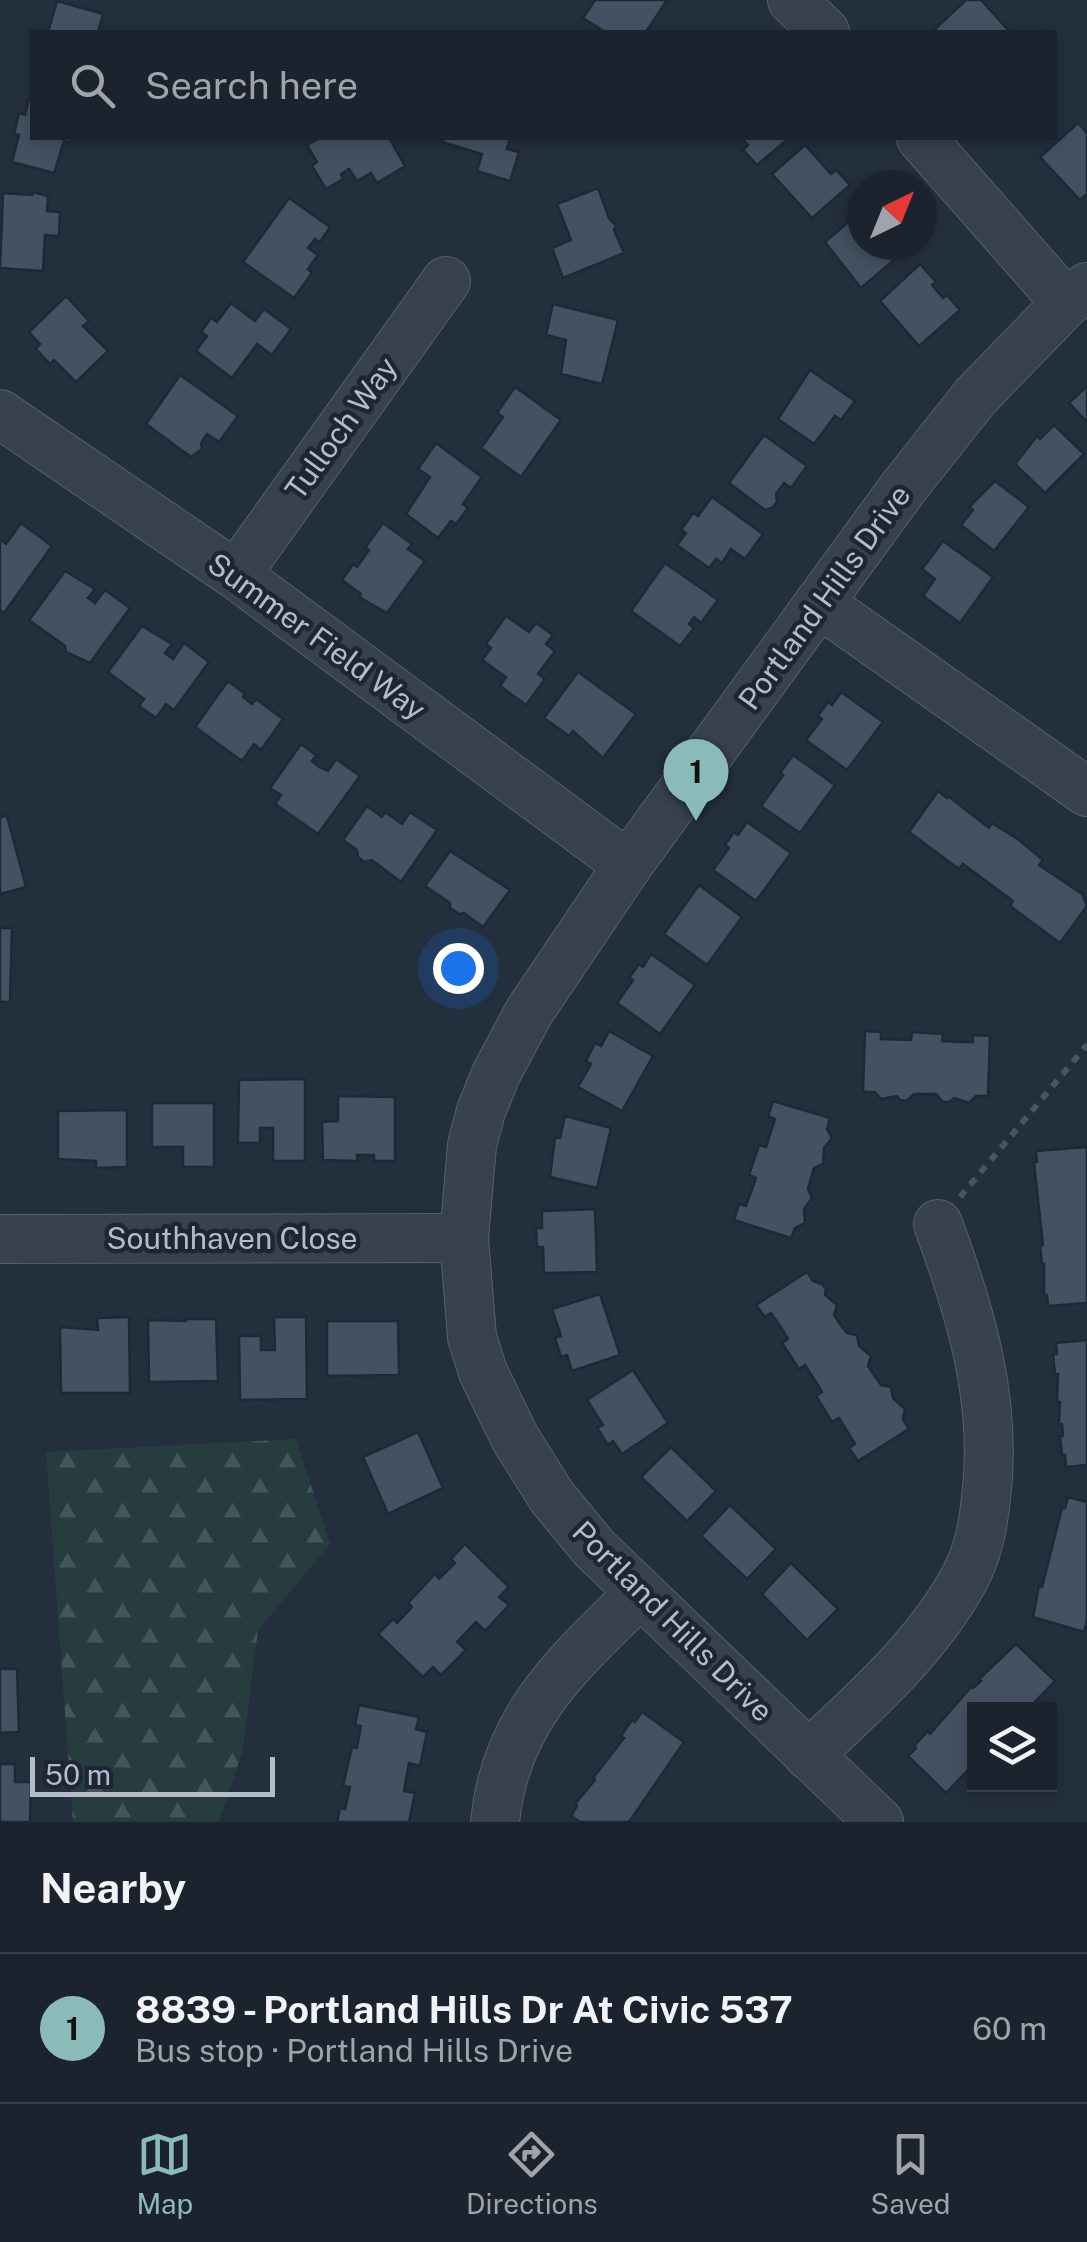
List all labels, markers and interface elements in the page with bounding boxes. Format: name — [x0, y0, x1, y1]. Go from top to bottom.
search box — [30, 30, 1057, 140]
icon: search — [65, 58, 120, 113]
text: Search here — [145, 63, 358, 108]
north arrow — [847, 170, 937, 260]
street label: Tulloch Way — [277, 350, 405, 506]
street label: Portland Hills Drive — [730, 478, 918, 716]
street label: Summer Field Way — [201, 545, 433, 727]
pin: 1 — [664, 738, 728, 821]
your location — [433, 943, 484, 994]
street label: Southhaven Close — [106, 1220, 358, 1256]
street label: Portland Hills Drive — [565, 1513, 781, 1729]
map controls — [967, 1702, 1057, 1792]
button: layers — [967, 1702, 1057, 1792]
scale bar — [30, 1752, 275, 1796]
text: 50 m — [45, 1758, 111, 1791]
text: Nearby — [40, 1863, 186, 1912]
text: 8839 - Portland Hills Dr At Civic 537 — [135, 1987, 793, 2032]
text: 1 — [66, 2010, 79, 2047]
text: 60 m — [972, 2010, 1047, 2047]
text: Bus stop · Portland Hills Drive — [135, 2032, 573, 2069]
tab: Map — [136, 2127, 193, 2220]
tab: Directions — [466, 2127, 598, 2220]
tab: Saved — [870, 2127, 951, 2220]

